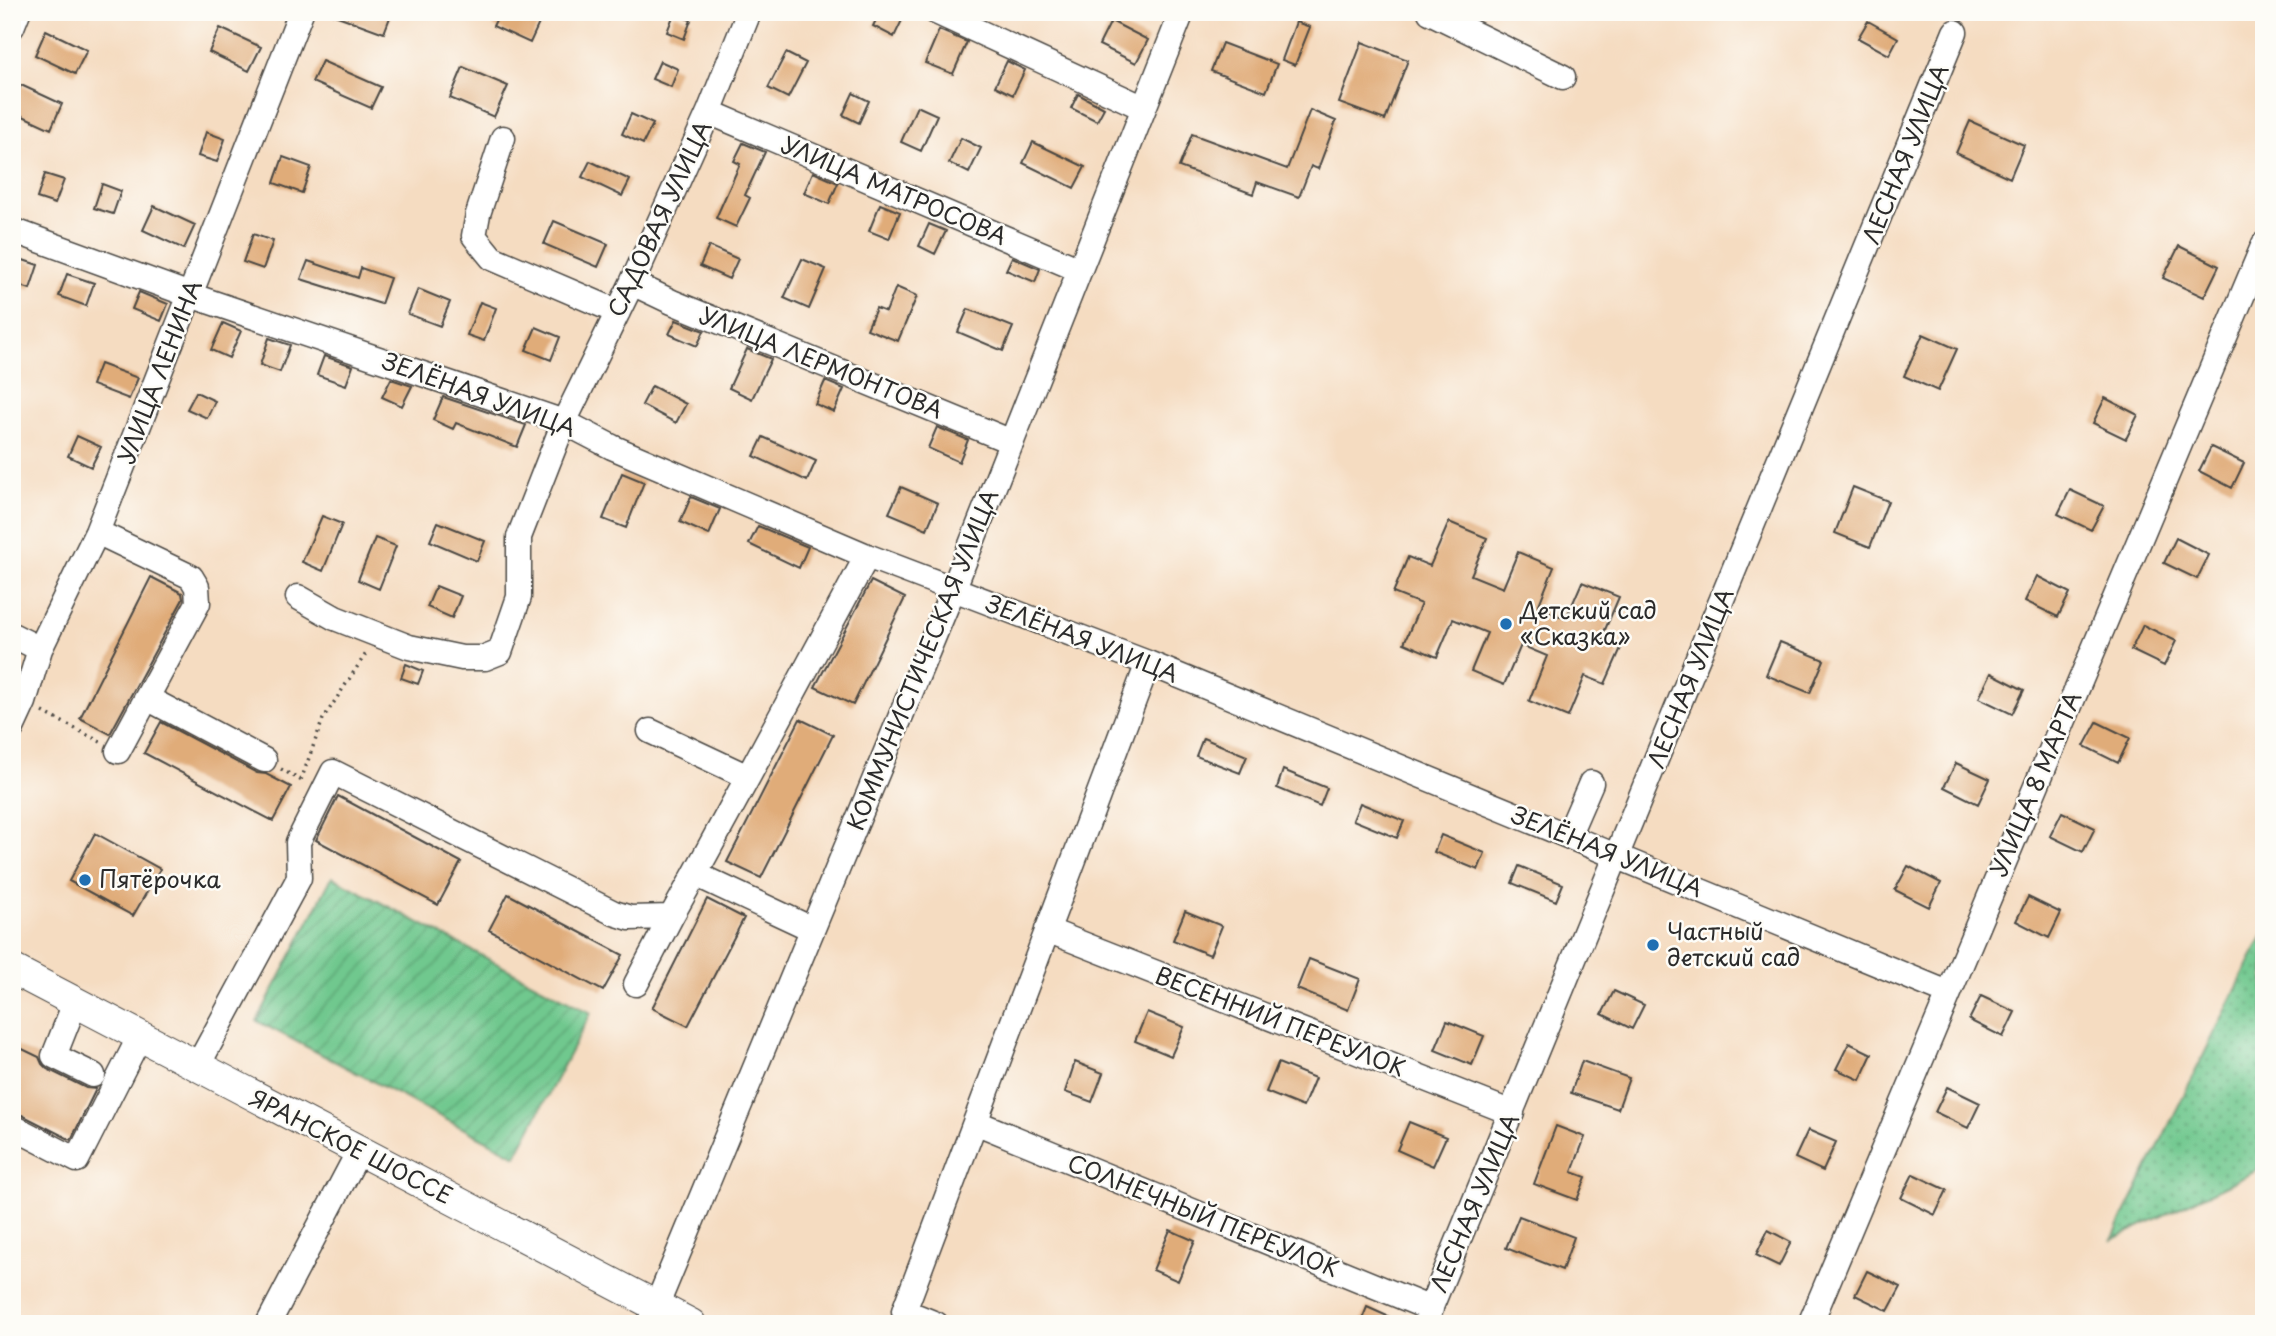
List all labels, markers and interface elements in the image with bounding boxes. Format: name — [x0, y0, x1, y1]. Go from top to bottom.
street label: ЛЕСНАЯ УЛИЦА — [1853, 58, 1957, 249]
street label: САДОВАЯ УЛИЦА — [598, 114, 720, 322]
street label: УЛИЦА МАТРОСОВА — [776, 126, 1013, 253]
street label: УЛИЦА ЛЕНИНА — [107, 274, 210, 468]
street label: УЛИЦА ЛЕРМОНТОВА — [695, 297, 948, 426]
street label: ЗЕЛЁНАЯ УЛИЦА — [378, 342, 581, 445]
street label: КОММУНИСТИЧЕСКАЯ УЛИЦА — [837, 484, 1006, 835]
street label: ЛЕСНАЯ УЛИЦА — [1638, 582, 1742, 773]
street label: ЗЕЛЁНАЯ УЛИЦА — [981, 585, 1184, 690]
place label: Детский сад «Сказка» — [1519, 592, 1657, 653]
marker: Детский сад «Сказка» — [1498, 616, 1514, 632]
street label: УЛИЦА 8 МАРТА — [1980, 686, 2089, 881]
street label: ЗЕЛЁНАЯ УЛИЦА — [1507, 796, 1709, 905]
place label: Пятёрочка — [99, 861, 221, 896]
marker: Пятёрочка — [77, 872, 93, 888]
place label: Частный детский сад — [1667, 913, 1800, 974]
marker: Частный детский сад — [1645, 937, 1661, 953]
street label: ВЕСЕННИЙ ПЕРЕУЛОК — [1150, 957, 1411, 1084]
street label: ЯРАНСКОЕ ШОССЕ — [244, 1079, 459, 1212]
street label: ЛЕСНАЯ УЛИЦА — [1420, 1108, 1527, 1297]
street label: СОЛНЕЧНЫЙ ПЕРЕУЛОК — [1063, 1144, 1344, 1285]

